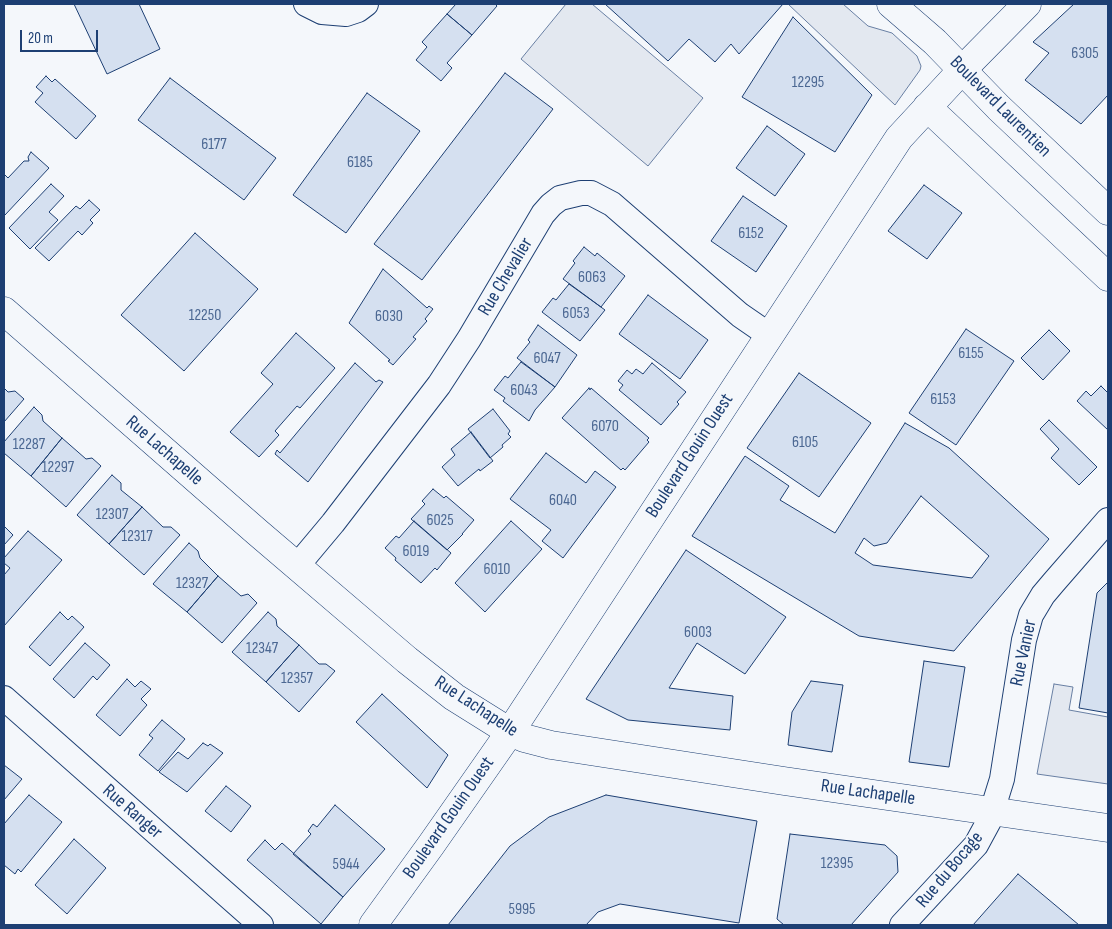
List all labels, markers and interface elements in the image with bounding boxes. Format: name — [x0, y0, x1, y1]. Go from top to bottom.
scale bar — [22, 20, 100, 52]
text: 20 m — [28, 29, 53, 48]
house number: 6305 — [1071, 44, 1099, 64]
street label: Boulevard Laurentien — [944, 51, 1056, 163]
house number: 12295 — [792, 73, 824, 93]
house number: 6177 — [201, 135, 227, 155]
house number: 6185 — [347, 153, 373, 173]
house number: 6152 — [738, 224, 764, 244]
street label: Rue Chevalier — [474, 234, 538, 320]
house number: 6063 — [578, 268, 606, 288]
house number: 6053 — [562, 304, 590, 324]
house number: 12250 — [189, 306, 221, 326]
house number: 6030 — [375, 307, 403, 327]
house number: 6155 — [958, 344, 984, 364]
house number: 6047 — [533, 349, 561, 369]
house number: 6043 — [510, 381, 538, 401]
street label: Boulevard Gouin Ouest — [641, 390, 739, 522]
house number: 6153 — [930, 390, 956, 410]
street label: Rue Lachapelle — [121, 411, 207, 491]
house number: 6070 — [591, 417, 619, 437]
house number: 6105 — [792, 433, 818, 453]
house number: 12287 — [13, 435, 45, 455]
house number: 12297 — [42, 458, 74, 478]
house number: 6040 — [549, 491, 577, 511]
house number: 12307 — [96, 505, 128, 525]
house number: 6025 — [426, 511, 454, 531]
house number: 12317 — [121, 527, 153, 547]
house number: 6019 — [403, 542, 429, 562]
house number: 6010 — [484, 560, 510, 580]
house number: 12327 — [176, 574, 208, 594]
street label: Rue Vanier — [1006, 618, 1042, 688]
house number: 6003 — [684, 623, 712, 643]
house number: 12347 — [246, 639, 278, 659]
house number: 12357 — [281, 669, 313, 689]
street label: Rue Lachapelle — [430, 672, 522, 742]
street label: Boulevard Gouin Ouest — [399, 753, 499, 883]
street label: Rue Lachapelle — [819, 775, 917, 811]
street label: Rue Ranger — [97, 780, 167, 844]
street label: Rue du Bocage — [912, 827, 988, 913]
house number: 12395 — [821, 854, 853, 874]
house number: 5944 — [333, 855, 359, 875]
house number: 5995 — [508, 900, 536, 920]

